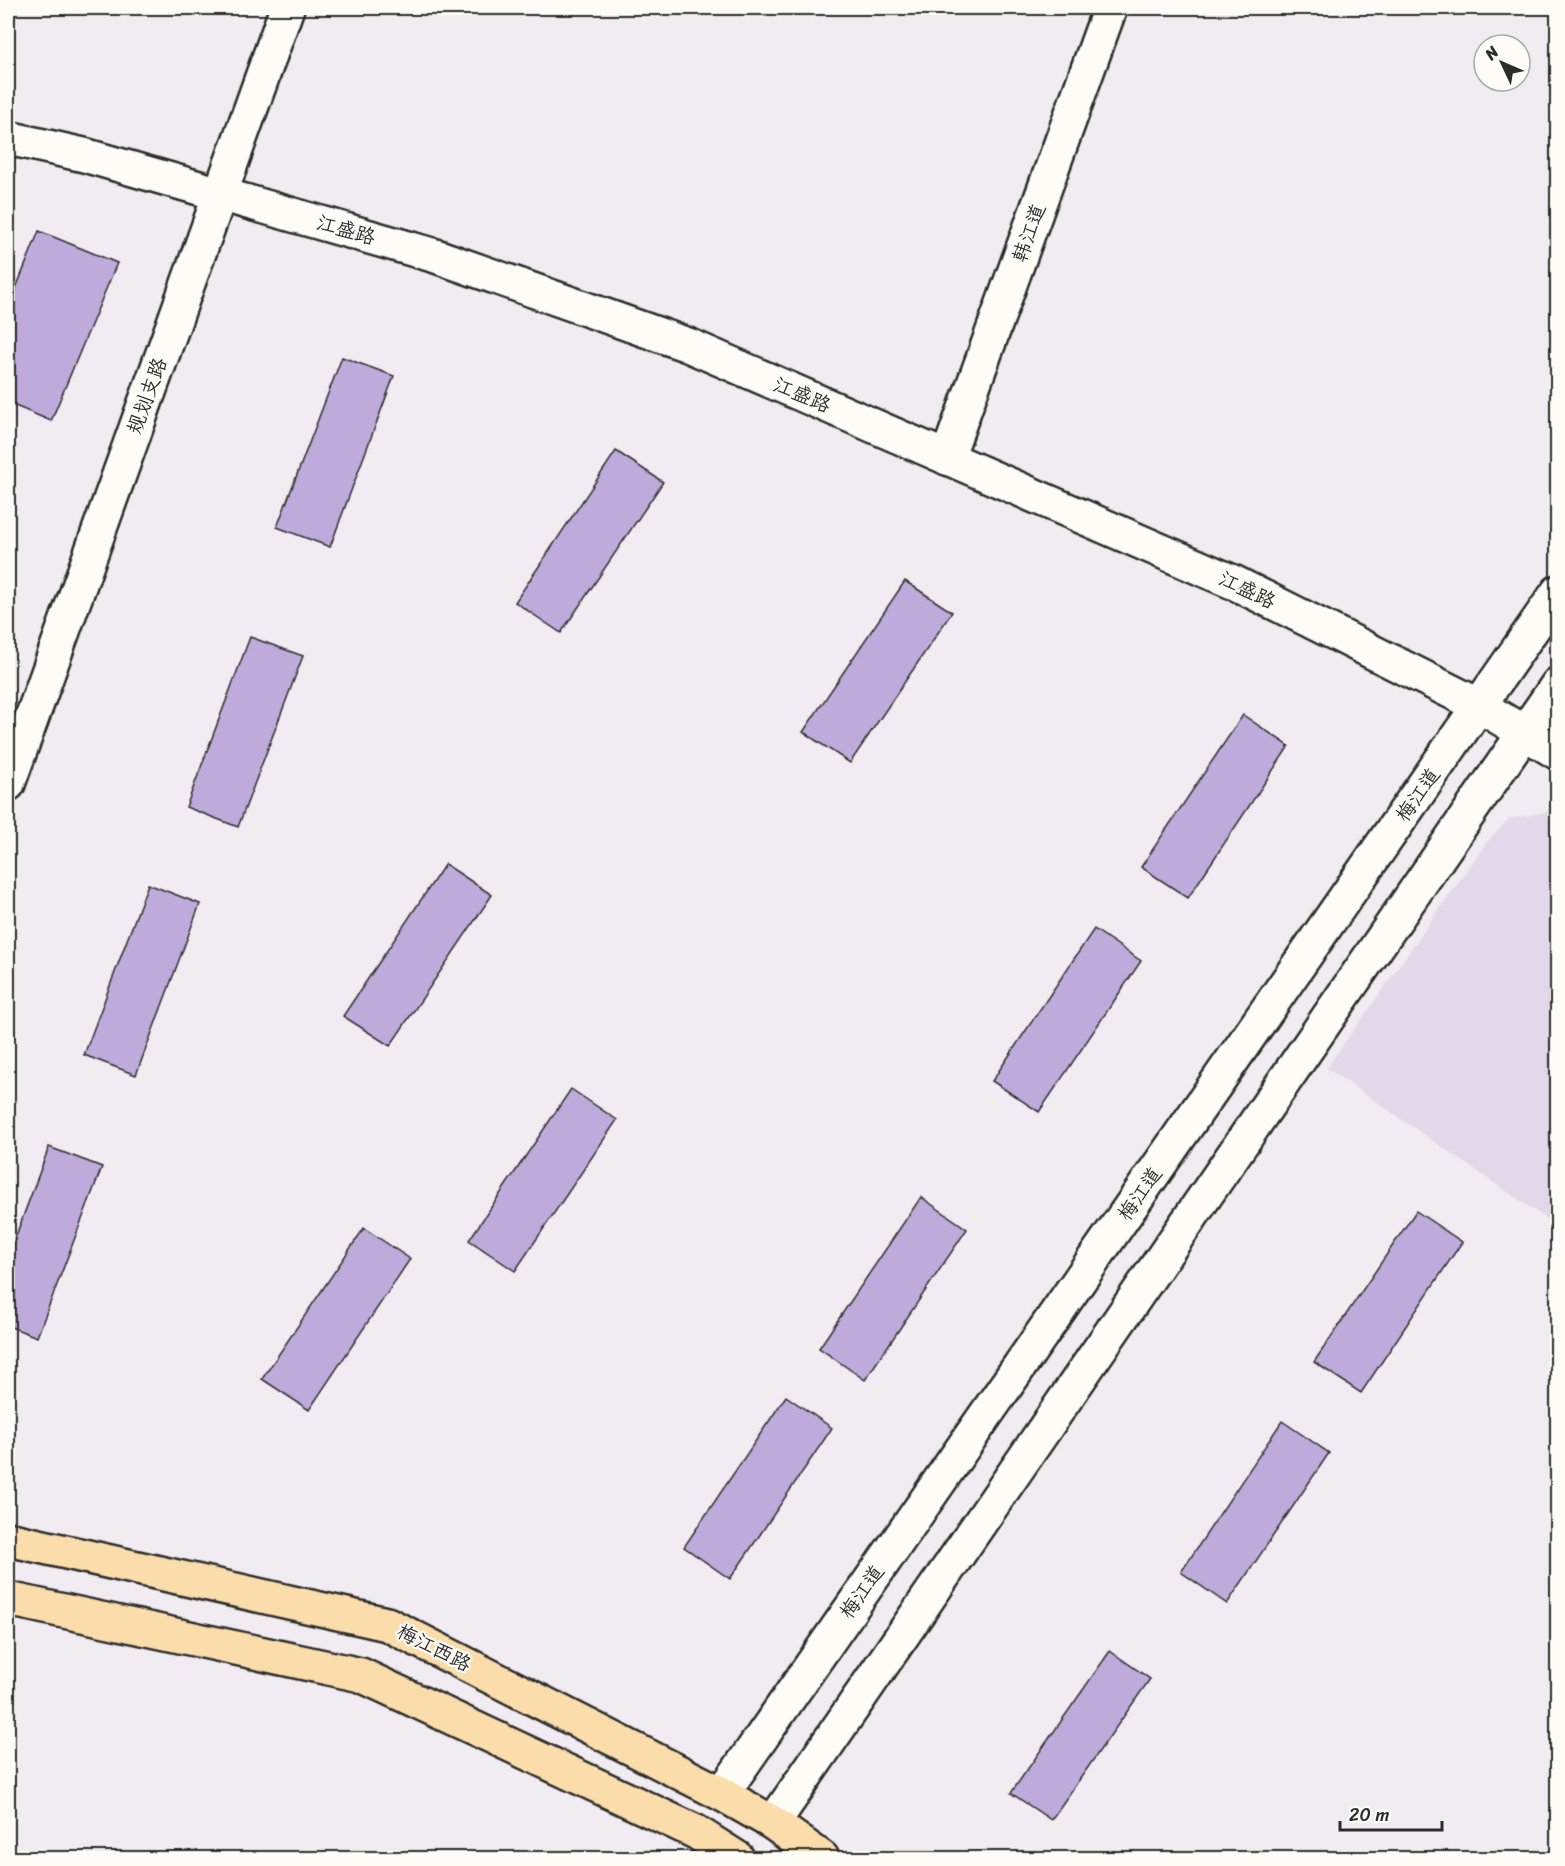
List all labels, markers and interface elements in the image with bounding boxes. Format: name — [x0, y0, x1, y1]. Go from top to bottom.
north arrow — [1472, 33, 1532, 93]
text: N — [1477, 38, 1506, 68]
street label: 韩江道 — [1002, 199, 1056, 267]
street label: 江盛路 — [312, 205, 381, 255]
street label: 规划支路 — [117, 351, 177, 440]
street label: 江盛路 — [768, 367, 837, 423]
street label: 江盛路 — [1212, 561, 1283, 619]
street label: 梅江道 — [1386, 760, 1450, 830]
street label: 梅江道 — [1108, 1159, 1172, 1229]
street label: 梅江道 — [830, 1557, 894, 1627]
street label: 梅江西路 — [390, 1614, 478, 1682]
scale bar — [1340, 1794, 1442, 1832]
text: 20 m — [1349, 1799, 1389, 1831]

